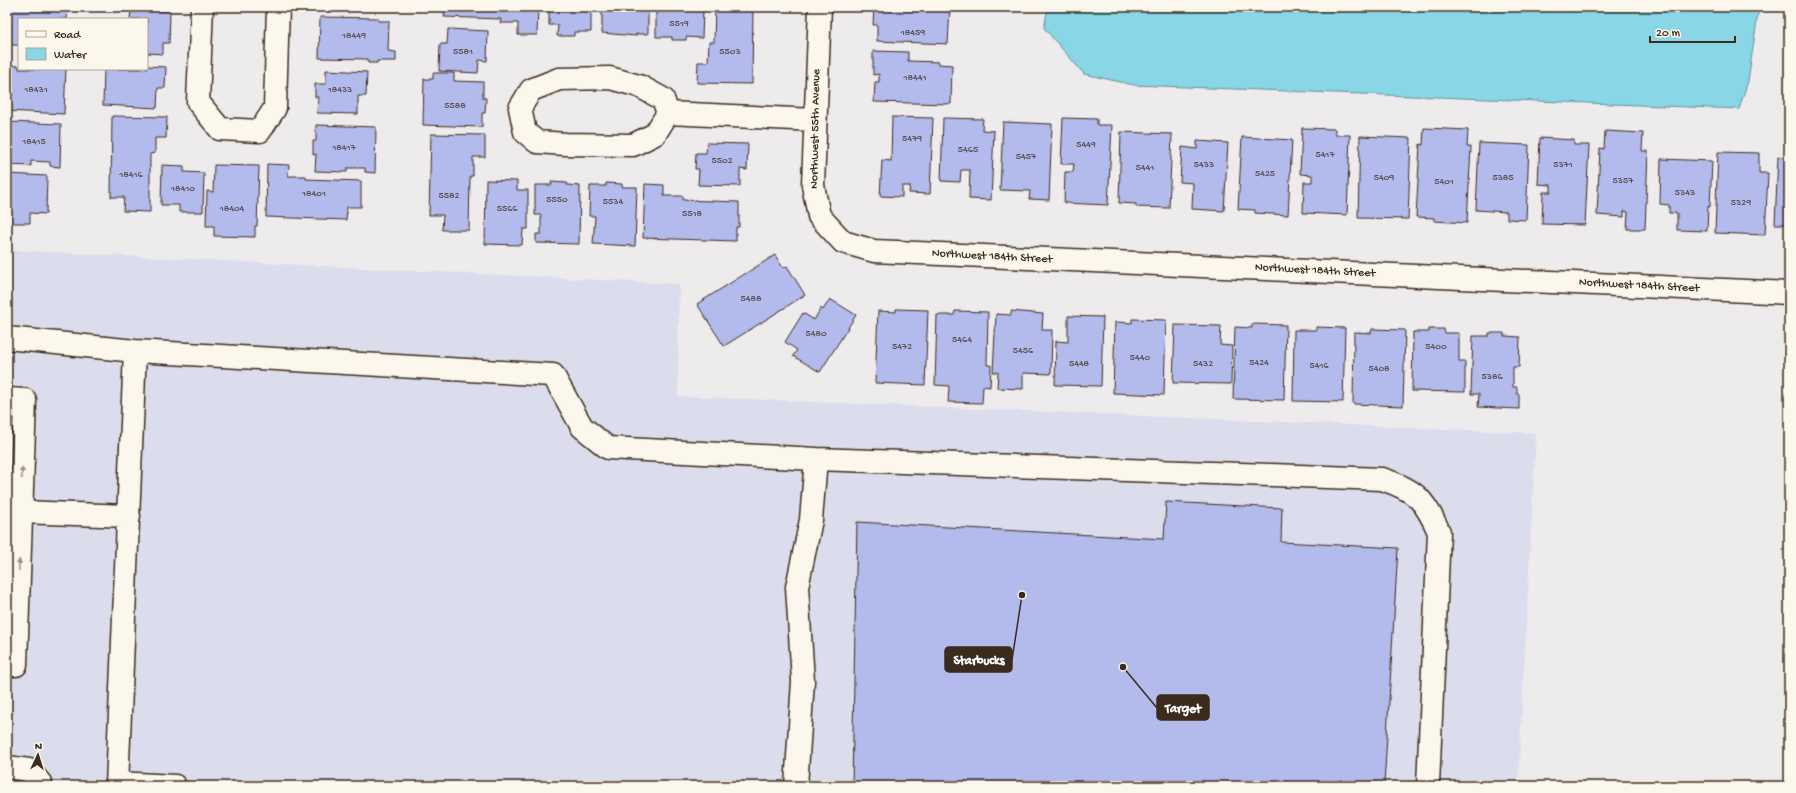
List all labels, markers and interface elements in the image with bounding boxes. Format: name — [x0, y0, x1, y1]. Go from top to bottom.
legend — [18, 18, 148, 70]
house number: 5519 — [669, 18, 689, 30]
scale bar — [1650, 18, 1735, 44]
house number: 18459 — [900, 27, 925, 39]
text: 20 m — [1656, 27, 1681, 41]
text: Road — [54, 29, 81, 43]
house number: 18449 — [341, 30, 366, 42]
house number: 5581 — [453, 46, 473, 58]
house number: 5503 — [719, 46, 741, 58]
text: Water — [54, 49, 88, 63]
street label: Northwest 55th Avenue — [808, 68, 824, 189]
house number: 18441 — [902, 72, 927, 84]
house number: 18431 — [23, 84, 48, 96]
house number: 18433 — [327, 84, 352, 96]
house number: 5588 — [444, 100, 466, 112]
house number: 5479 — [902, 133, 922, 145]
house number: 18415 — [21, 136, 46, 148]
house number: 5449 — [1076, 139, 1096, 151]
house number: 18417 — [331, 142, 357, 154]
house number: 5465 — [958, 144, 978, 156]
house number: 5417 — [1315, 149, 1335, 161]
house number: 5457 — [1016, 151, 1037, 163]
house number: 5502 — [711, 155, 733, 167]
house number: 5433 — [1194, 159, 1214, 171]
house number: 5371 — [1553, 159, 1573, 171]
house number: 5441 — [1136, 162, 1154, 174]
house number: 5425 — [1255, 168, 1275, 180]
house number: 18416 — [118, 169, 144, 181]
house number: 5409 — [1374, 172, 1394, 184]
house number: 5385 — [1492, 172, 1514, 184]
house number: 5357 — [1613, 175, 1634, 187]
house number: 5401 — [1434, 176, 1454, 188]
house number: 18410 — [170, 183, 195, 195]
house number: 5343 — [1675, 187, 1695, 199]
house number: 18401 — [301, 188, 326, 200]
house number: 5582 — [439, 190, 460, 202]
house number: 5550 — [546, 194, 568, 206]
house number: 5534 — [603, 196, 623, 208]
house number: 5329 — [1731, 197, 1751, 209]
house number: 18404 — [219, 203, 245, 215]
house number: 5566 — [497, 203, 518, 215]
house number: 5518 — [682, 208, 703, 220]
street label: Northwest 184th Street — [931, 247, 1054, 267]
street label: Northwest 184th Street — [1254, 261, 1377, 281]
street label: Northwest 184th Street — [1578, 276, 1701, 296]
house number: 5488 — [741, 293, 762, 305]
house number: 5480 — [805, 328, 827, 340]
house number: 5464 — [952, 334, 972, 346]
house number: 5472 — [892, 341, 912, 353]
house number: 5400 — [1425, 341, 1447, 353]
house number: 5456 — [1013, 345, 1034, 357]
house number: 5440 — [1130, 352, 1151, 364]
house number: 5424 — [1249, 357, 1269, 369]
house number: 5448 — [1069, 358, 1090, 370]
house number: 5432 — [1193, 358, 1213, 370]
house number: 5416 — [1309, 360, 1329, 372]
house number: 5408 — [1368, 363, 1390, 375]
house number: 5386 — [1482, 371, 1503, 383]
one-way arrow — [19, 467, 26, 479]
one-way arrow — [16, 559, 23, 571]
callout: Starbucks — [945, 647, 1012, 672]
text: Starbucks — [953, 654, 1006, 669]
callout: Target — [1157, 695, 1209, 720]
text: Target — [1164, 702, 1203, 717]
north arrow — [18, 735, 58, 775]
text: N — [35, 741, 43, 753]

